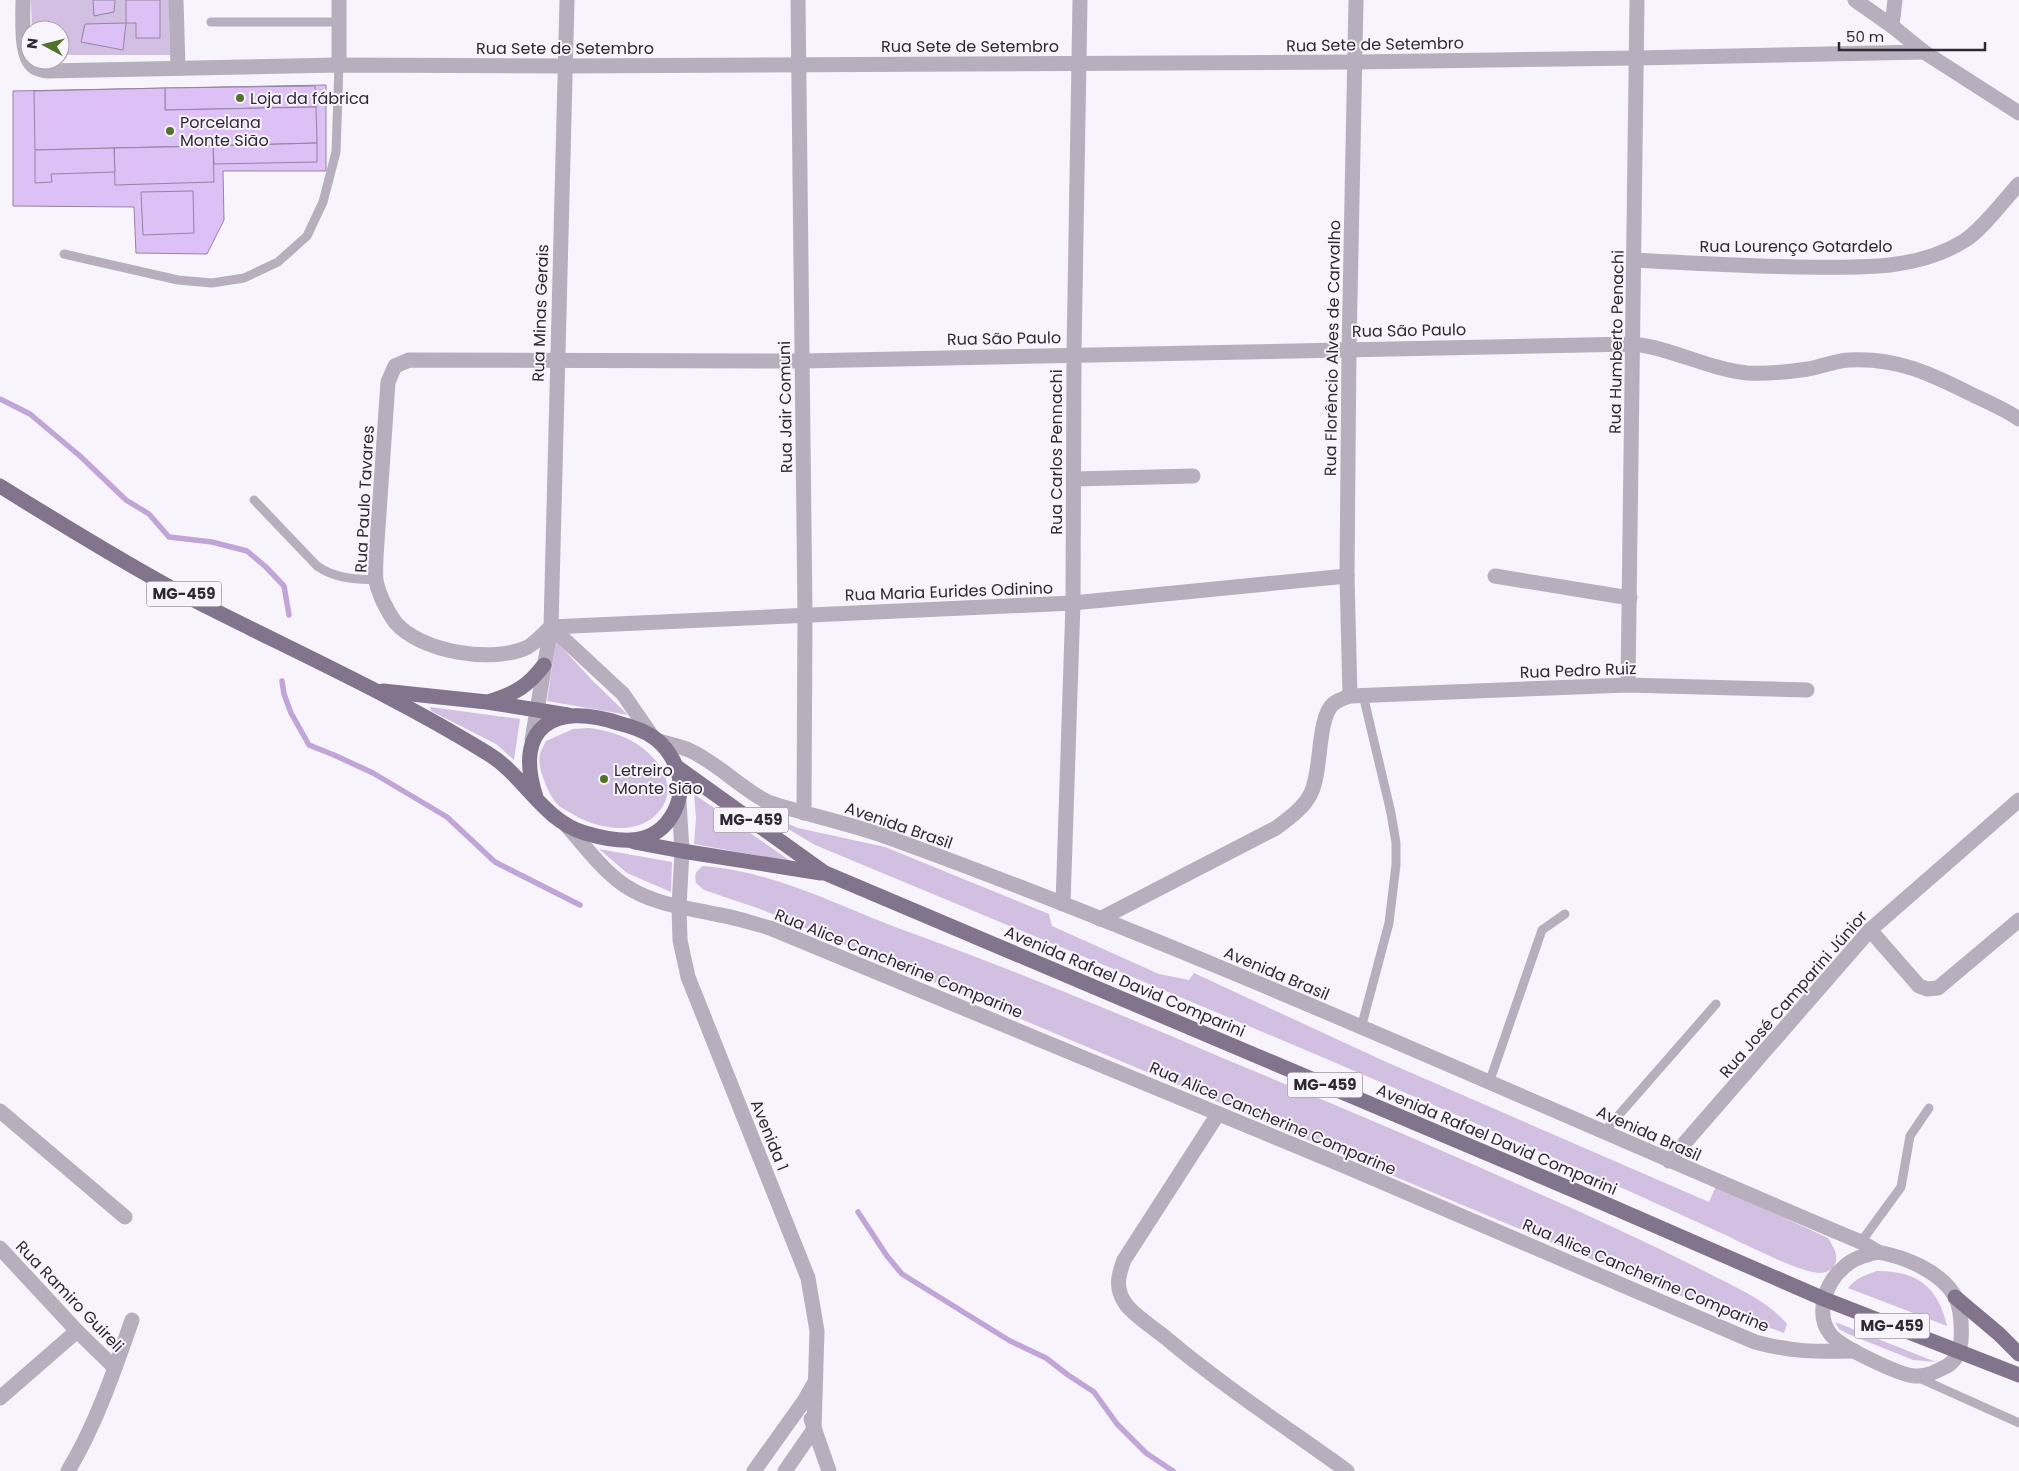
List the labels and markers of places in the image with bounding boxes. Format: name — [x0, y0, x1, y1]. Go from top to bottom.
place label: Loja da fábrica — [250, 87, 369, 110]
marker: Loja da fábrica — [234, 92, 246, 104]
place label: Porcelana Monte Sião — [180, 111, 269, 152]
marker: Porcelana Monte Sião — [164, 125, 176, 137]
place label: Letreiro Monte Sião — [614, 759, 703, 800]
marker: Letreiro Monte Sião — [598, 773, 610, 785]

